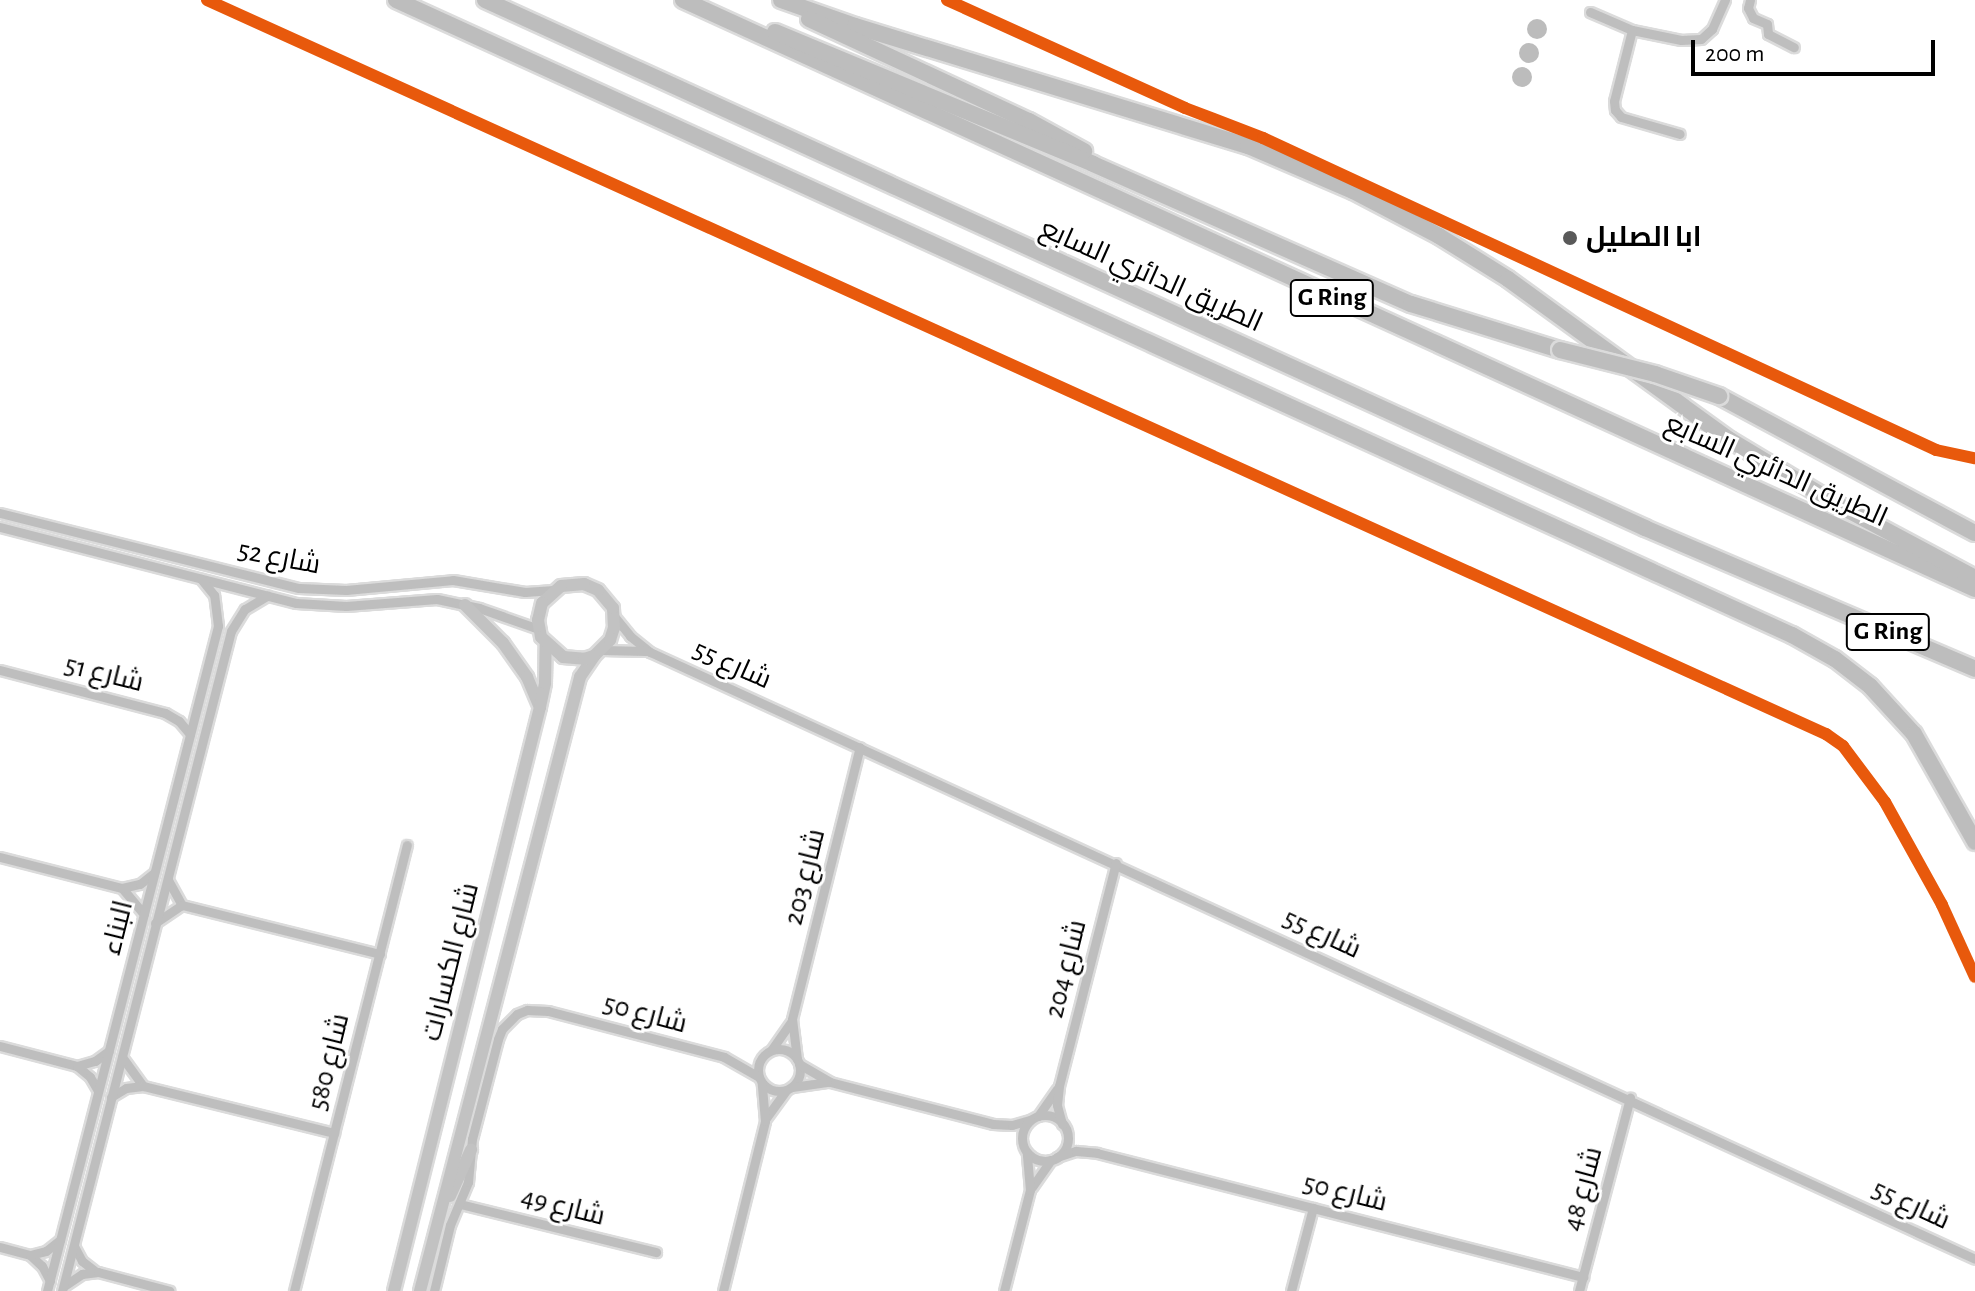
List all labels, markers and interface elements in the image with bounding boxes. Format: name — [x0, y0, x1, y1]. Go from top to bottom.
scale bar — [1695, 24, 1939, 74]
text: 200 m — [1705, 42, 1764, 66]
street label: الطريق الدائري السابع — [1035, 212, 1267, 340]
place label: ابا الصليل — [1586, 221, 1702, 255]
marker: ابا الصليل — [1561, 229, 1579, 247]
road number: G Ring — [1288, 276, 1376, 320]
street label: الطريق الدائري السابع — [1660, 407, 1892, 535]
street label: شارع 52 — [235, 534, 323, 582]
road number: G Ring — [1844, 610, 1932, 654]
street label: شارع 55 — [688, 633, 776, 697]
street label: شارع 51 — [61, 648, 147, 700]
street label: شارع 203 — [777, 825, 833, 929]
street label: شارع الكسارات — [415, 879, 487, 1045]
street label: البناء — [95, 897, 141, 959]
street label: شارع 55 — [1278, 901, 1366, 967]
street label: شارع 204 — [1038, 916, 1094, 1022]
street label: شارع 50 — [599, 987, 691, 1041]
street label: شارع 580 — [301, 1010, 357, 1114]
street label: شارع 48 — [1556, 1143, 1610, 1235]
street label: شارع 50 — [1300, 1166, 1390, 1220]
street label: شارع 55 — [1867, 1172, 1955, 1238]
street label: شارع 49 — [517, 1180, 609, 1234]

